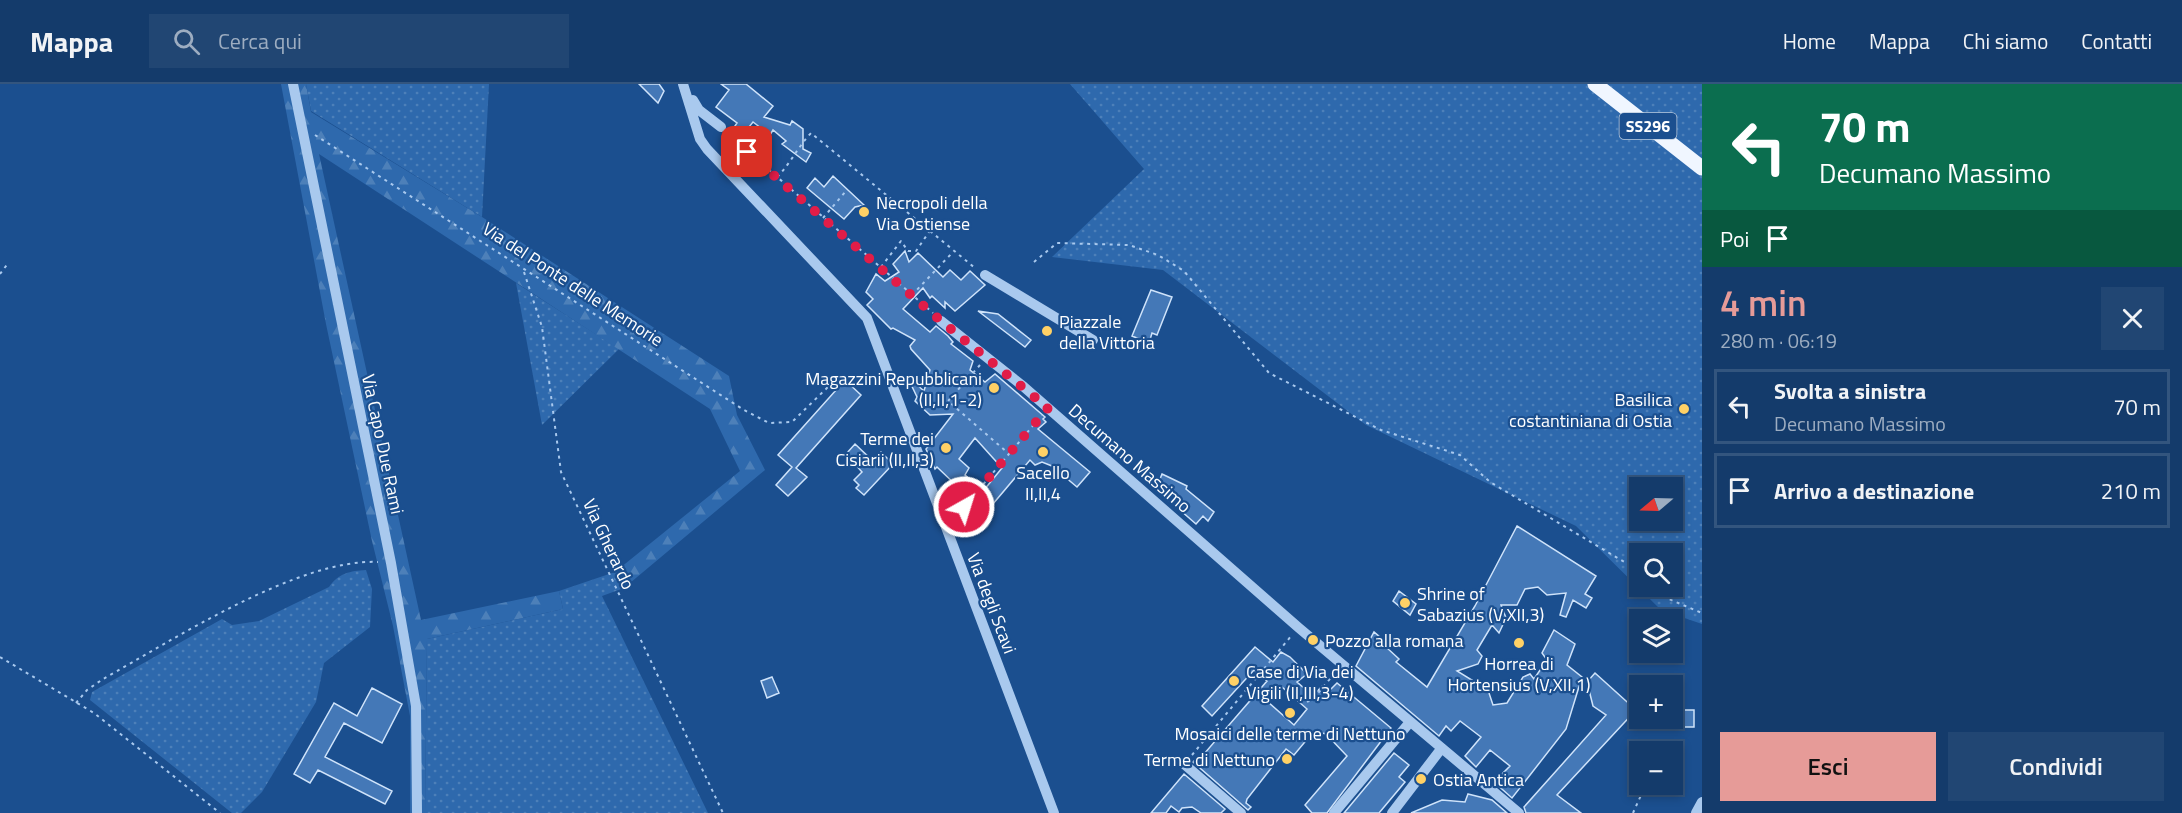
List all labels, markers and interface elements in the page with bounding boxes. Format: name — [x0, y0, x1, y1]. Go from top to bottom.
search box — [149, 14, 569, 68]
text: Mappa — [30, 20, 113, 63]
text: Cerca qui — [218, 24, 302, 58]
icon: search — [170, 25, 203, 58]
text: Home — [1783, 25, 1836, 57]
text: Mappa — [1869, 25, 1930, 57]
text: Chi siamo — [1963, 25, 2048, 57]
text: Contatti — [2081, 25, 2152, 57]
text: 70 m — [1819, 94, 1911, 158]
icon: left — [1720, 108, 1798, 186]
road number: SS296 — [1620, 113, 1676, 139]
pin — [721, 126, 772, 177]
icon: arrive — [730, 135, 763, 168]
text: Decumano Massimo — [1819, 152, 2051, 193]
place label: Necropoli della Via Ostiense — [876, 189, 988, 237]
marker: Necropoli della Via Ostiense — [857, 205, 871, 219]
street label: Via del Ponte delle Memorie — [477, 215, 669, 353]
text: Poi — [1720, 222, 1749, 256]
icon: arrive — [1761, 222, 1794, 255]
text: 4 min — [1720, 275, 1807, 330]
button: close — [2101, 287, 2164, 350]
place label: Piazzale della Vittoria — [1059, 308, 1155, 356]
marker: Piazzale della Vittoria — [1040, 324, 1054, 338]
text: 280 m · 06:19 — [1720, 325, 1837, 356]
place label: Magazzini Repubblicani (II,II,1-2) — [805, 365, 982, 413]
street label: Via Capo Due Rami — [355, 372, 411, 516]
text: Svolta a sinistra — [1774, 374, 1926, 408]
marker: Magazzini Repubblicani (II,II,1-2) — [987, 381, 1001, 395]
place label: Basilica costantiniana di Ostia — [1509, 386, 1672, 434]
icon: left — [1723, 390, 1756, 423]
text: 70 m — [2113, 390, 2161, 424]
street label: Decumano Massimo — [1063, 397, 1197, 519]
marker: Basilica costantiniana di Ostia — [1677, 402, 1691, 416]
text: Decumano Massimo — [1774, 408, 1946, 439]
place label: Terme dei Cisiarii (II,II,3) — [836, 425, 934, 473]
marker: Terme dei Cisiarii (II,II,3) — [939, 441, 953, 455]
marker: Sacello II,II,4 — [1036, 445, 1050, 459]
place label: Sacello II,II,4 — [1016, 459, 1070, 507]
icon: arrive — [1723, 474, 1756, 507]
text: Arrivo a destinazione — [1774, 474, 1974, 508]
text: 210 m — [2101, 474, 2161, 508]
position arrow — [932, 475, 996, 539]
north arrow — [1629, 477, 1683, 531]
map controls — [1629, 477, 1683, 795]
street label: Via Gherardo — [576, 494, 642, 594]
button: search — [1629, 543, 1683, 597]
street label: Via degli Scavi — [960, 548, 1024, 658]
place label: Shrine of Sabazius (V,XII,3) — [1417, 580, 1544, 628]
marker: Shrine of Sabazius (V,XII,3) — [1398, 596, 1412, 610]
button: layers — [1629, 609, 1683, 663]
place label: Pozzo alla romana — [1325, 627, 1463, 654]
marker: Pozzo alla romana — [1306, 633, 1320, 647]
marker: Horrea di Hortensius (V,XII,1) — [1512, 636, 1526, 650]
place label: Horrea di Hortensius (V,XII,1) — [1447, 650, 1591, 698]
place label: Case di Via dei Vigili (II,III,3-4) — [1246, 658, 1354, 706]
marker: Case di Via dei Vigili (II,III,3-4) — [1227, 674, 1241, 688]
button: + — [1629, 675, 1683, 729]
marker: Mosaici delle terme di Nettuno — [1283, 706, 1297, 720]
place label: Mosaici delle terme di Nettuno — [1174, 720, 1406, 747]
button: Esci — [1720, 732, 1936, 801]
button: Condividi — [1948, 732, 2164, 801]
button: − — [1629, 741, 1683, 795]
place label: Terme di Nettuno — [1144, 746, 1275, 773]
marker: Terme di Nettuno — [1280, 752, 1294, 766]
place label: Ostia Antica — [1433, 766, 1524, 793]
marker: Ostia Antica — [1414, 772, 1428, 786]

